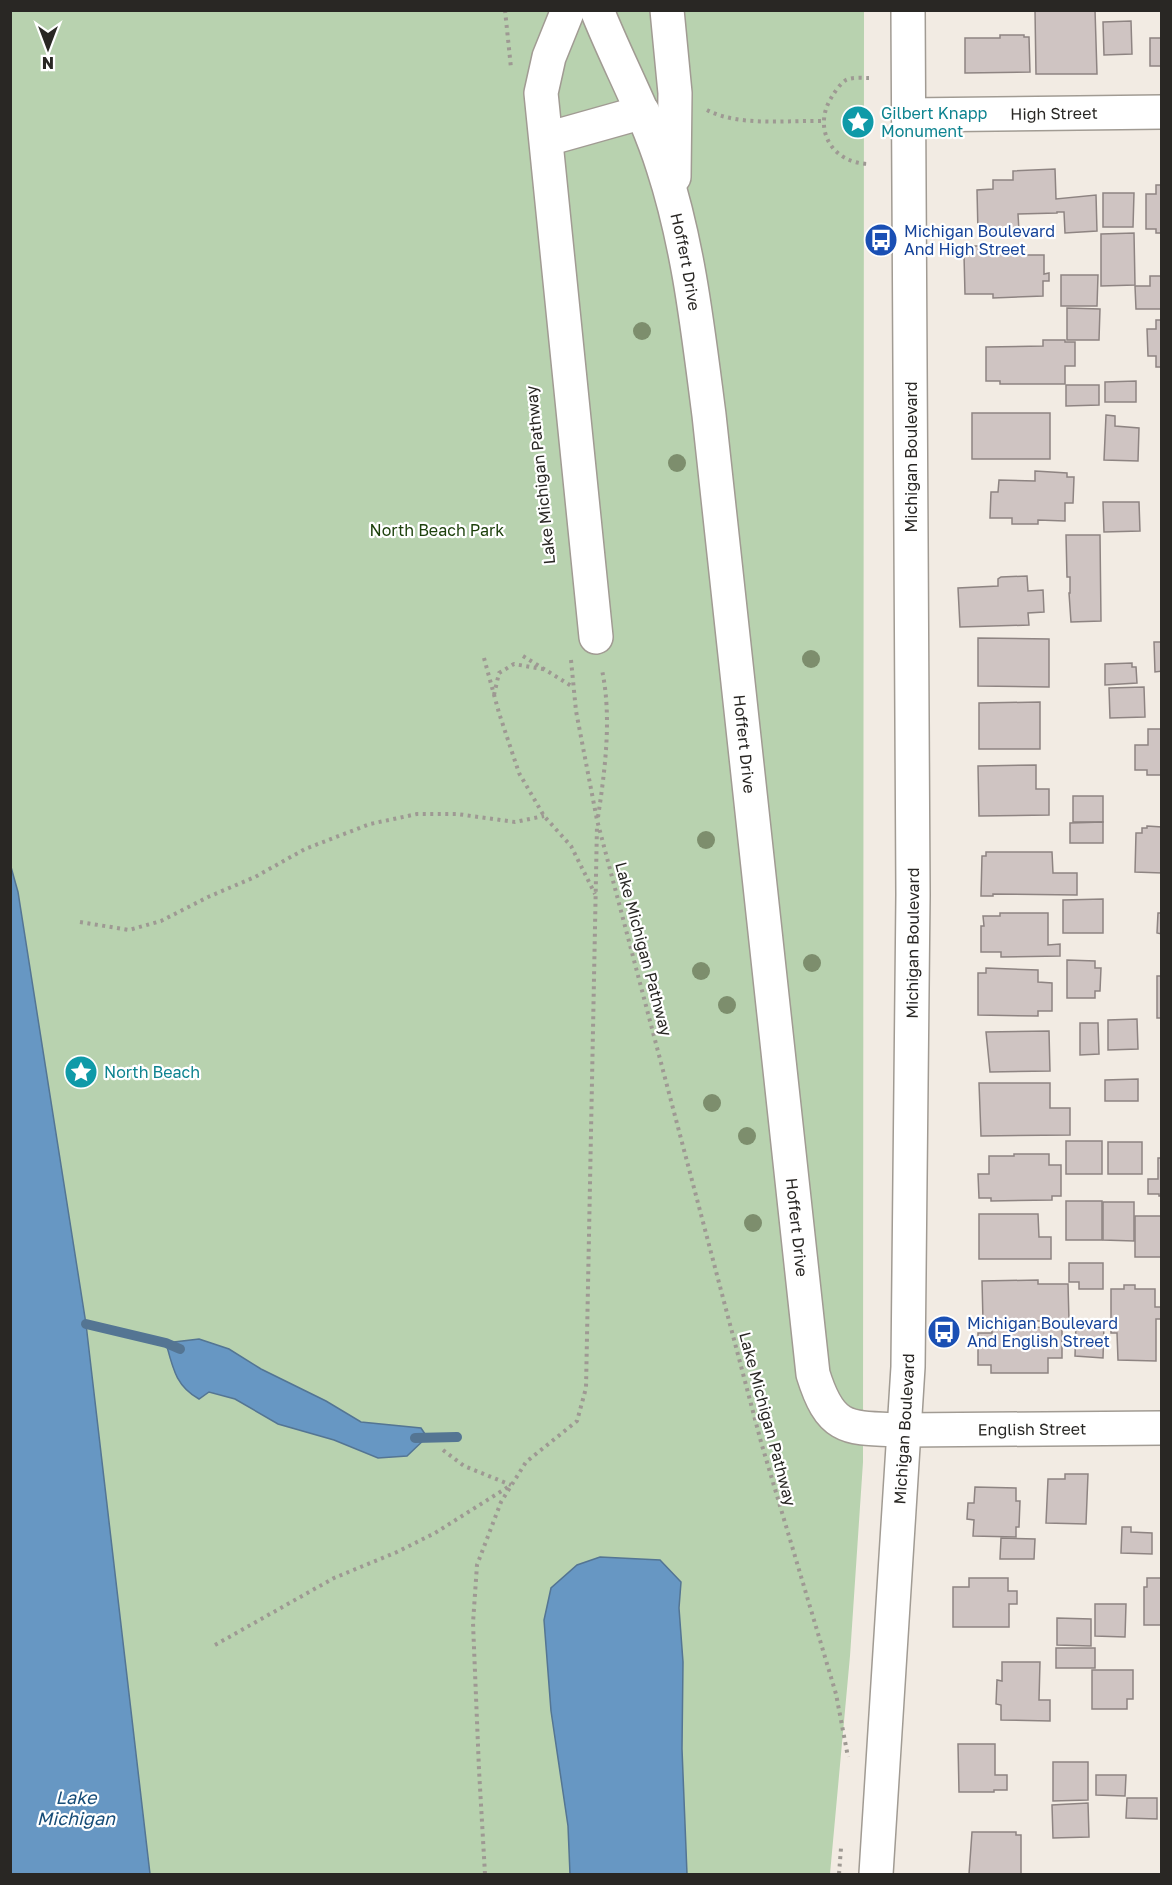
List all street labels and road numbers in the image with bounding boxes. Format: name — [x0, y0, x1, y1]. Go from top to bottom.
street label: High Street — [1010, 103, 1098, 124]
street label: Hoffert Drive — [666, 211, 705, 312]
street label: Michigan Boulevard — [901, 382, 921, 532]
street label: Lake Michigan Pathway — [521, 385, 559, 565]
street label: Hoffert Drive — [729, 694, 760, 794]
street label: Lake Michigan Pathway — [611, 860, 677, 1038]
street label: Michigan Boulevard — [902, 867, 923, 1019]
street label: Hoffert Drive — [782, 1177, 812, 1278]
street label: Lake Michigan Pathway — [735, 1330, 801, 1508]
street label: Michigan Boulevard — [889, 1353, 918, 1505]
street label: English Street — [978, 1419, 1086, 1439]

